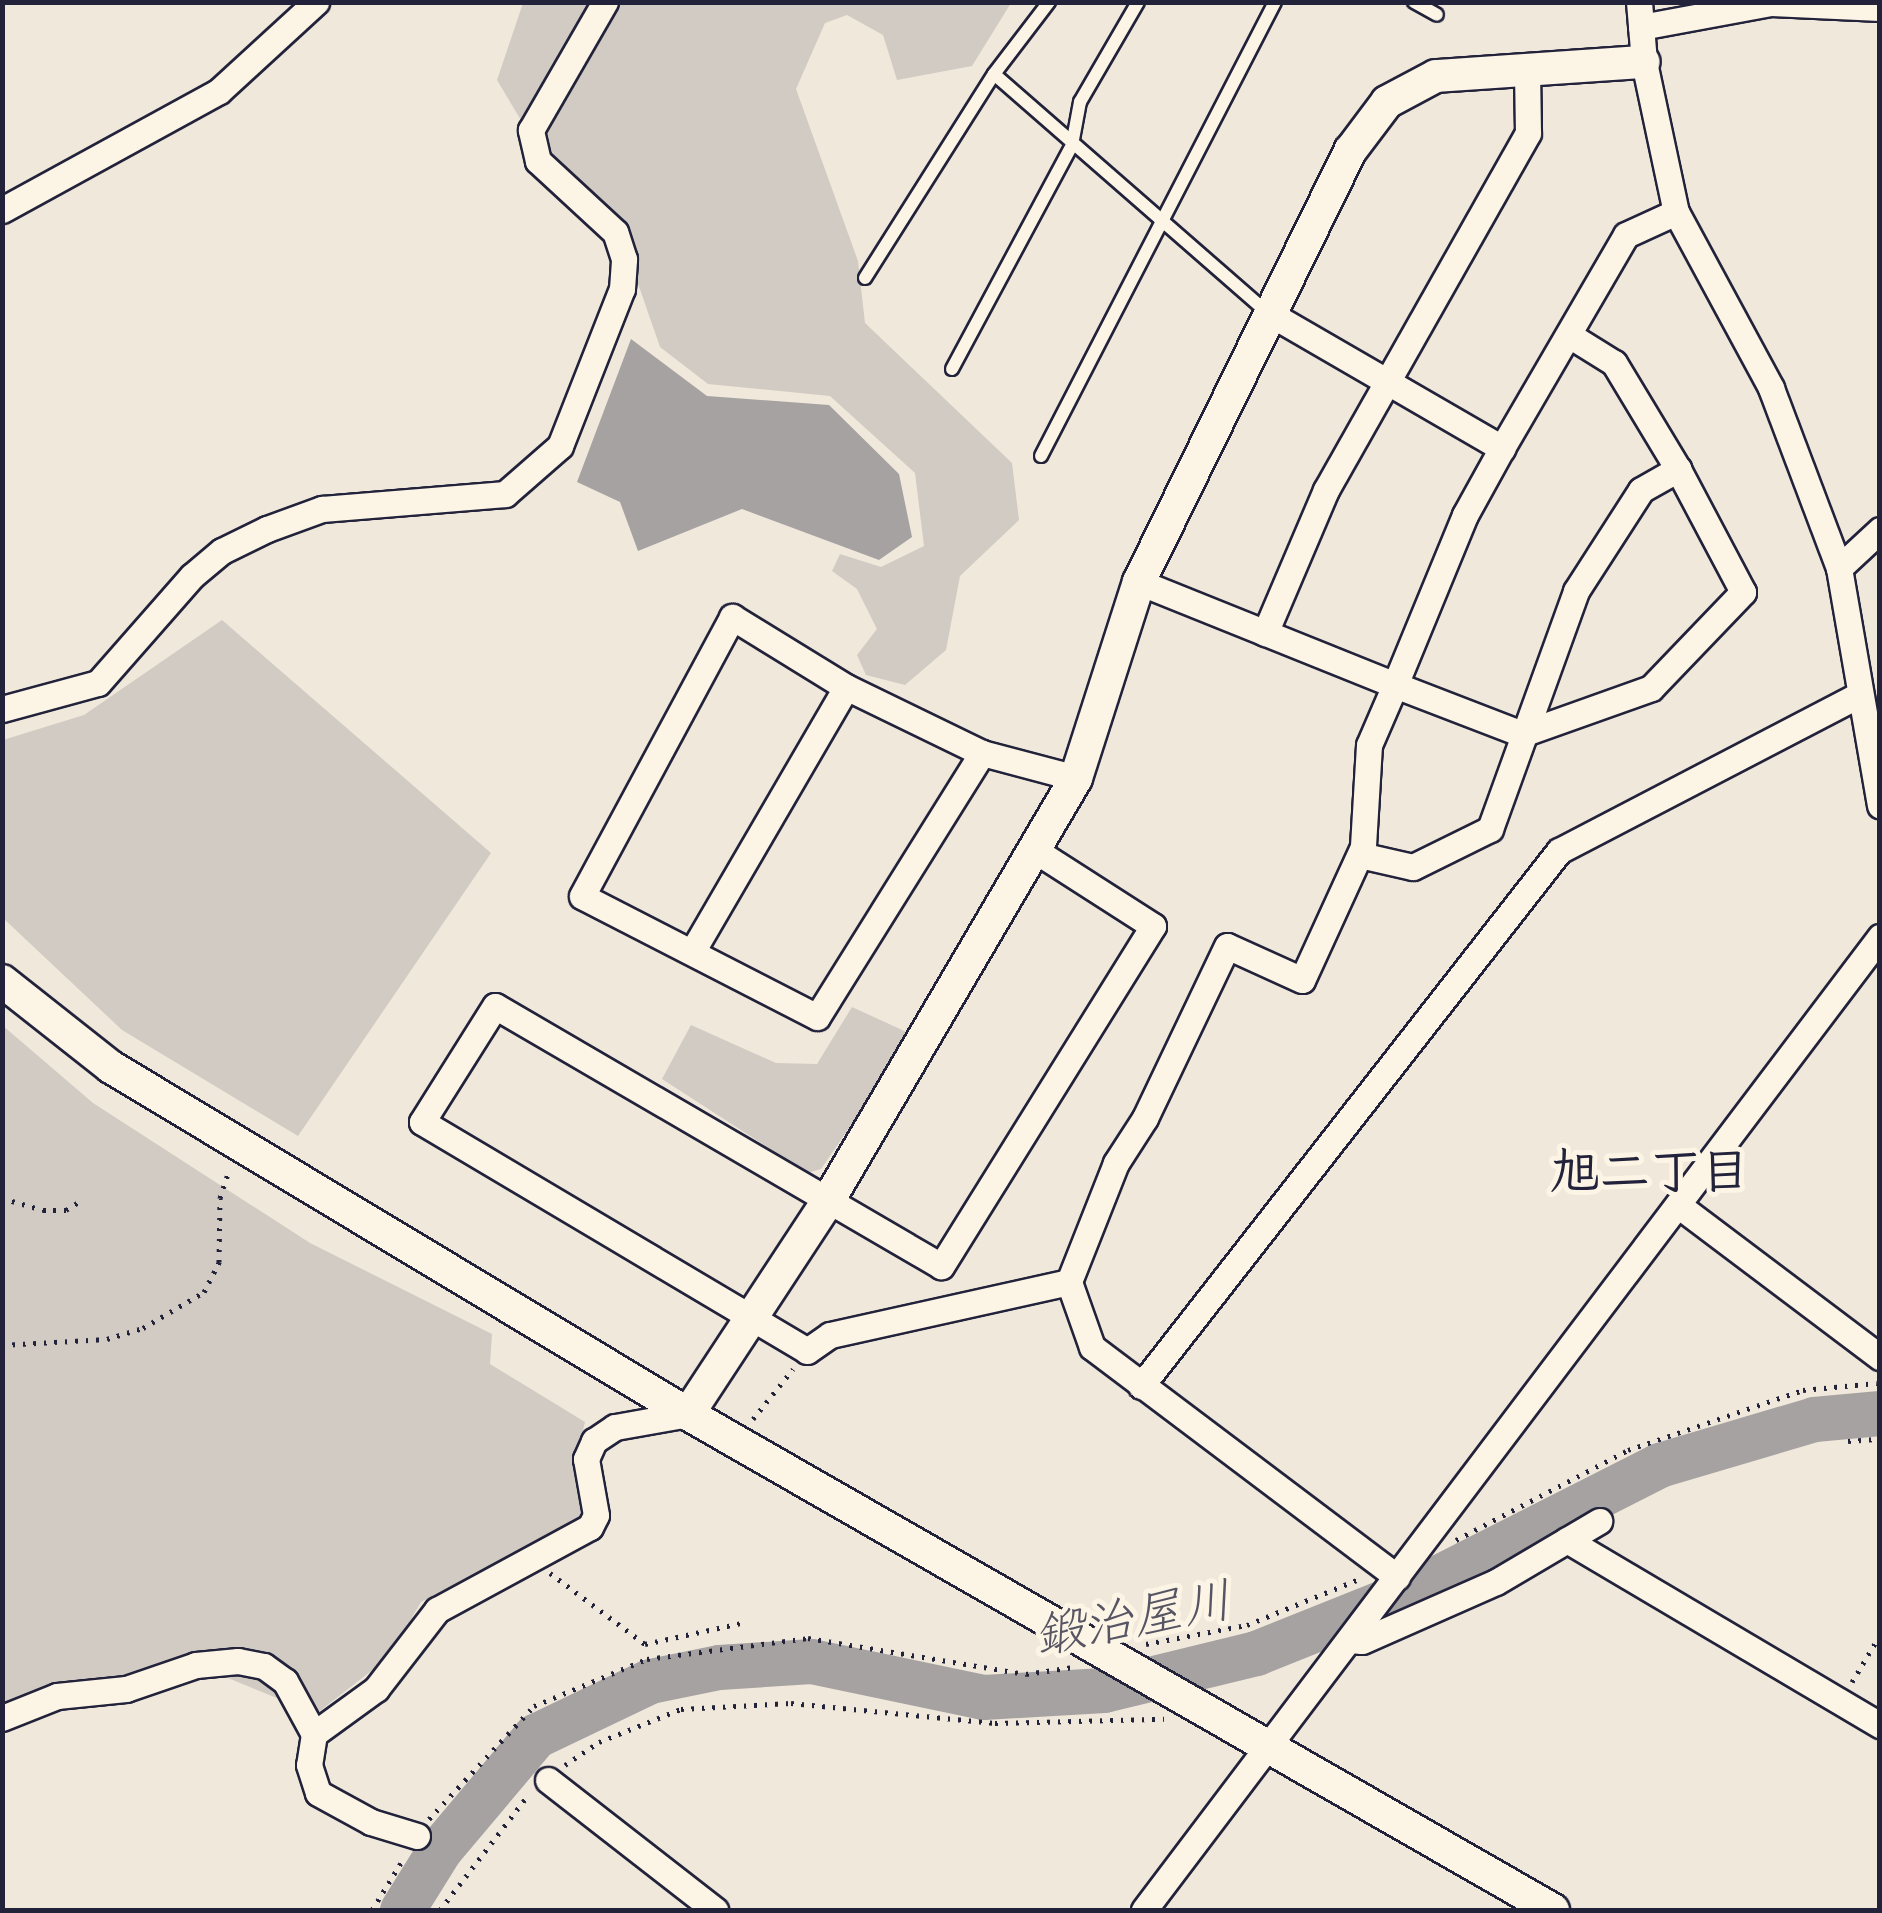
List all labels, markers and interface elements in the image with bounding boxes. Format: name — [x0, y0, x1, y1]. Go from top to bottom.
district label: 旭二丁目 — [1550, 1142, 1750, 1202]
water label: 鍛治屋川 — [1029, 1569, 1237, 1667]

